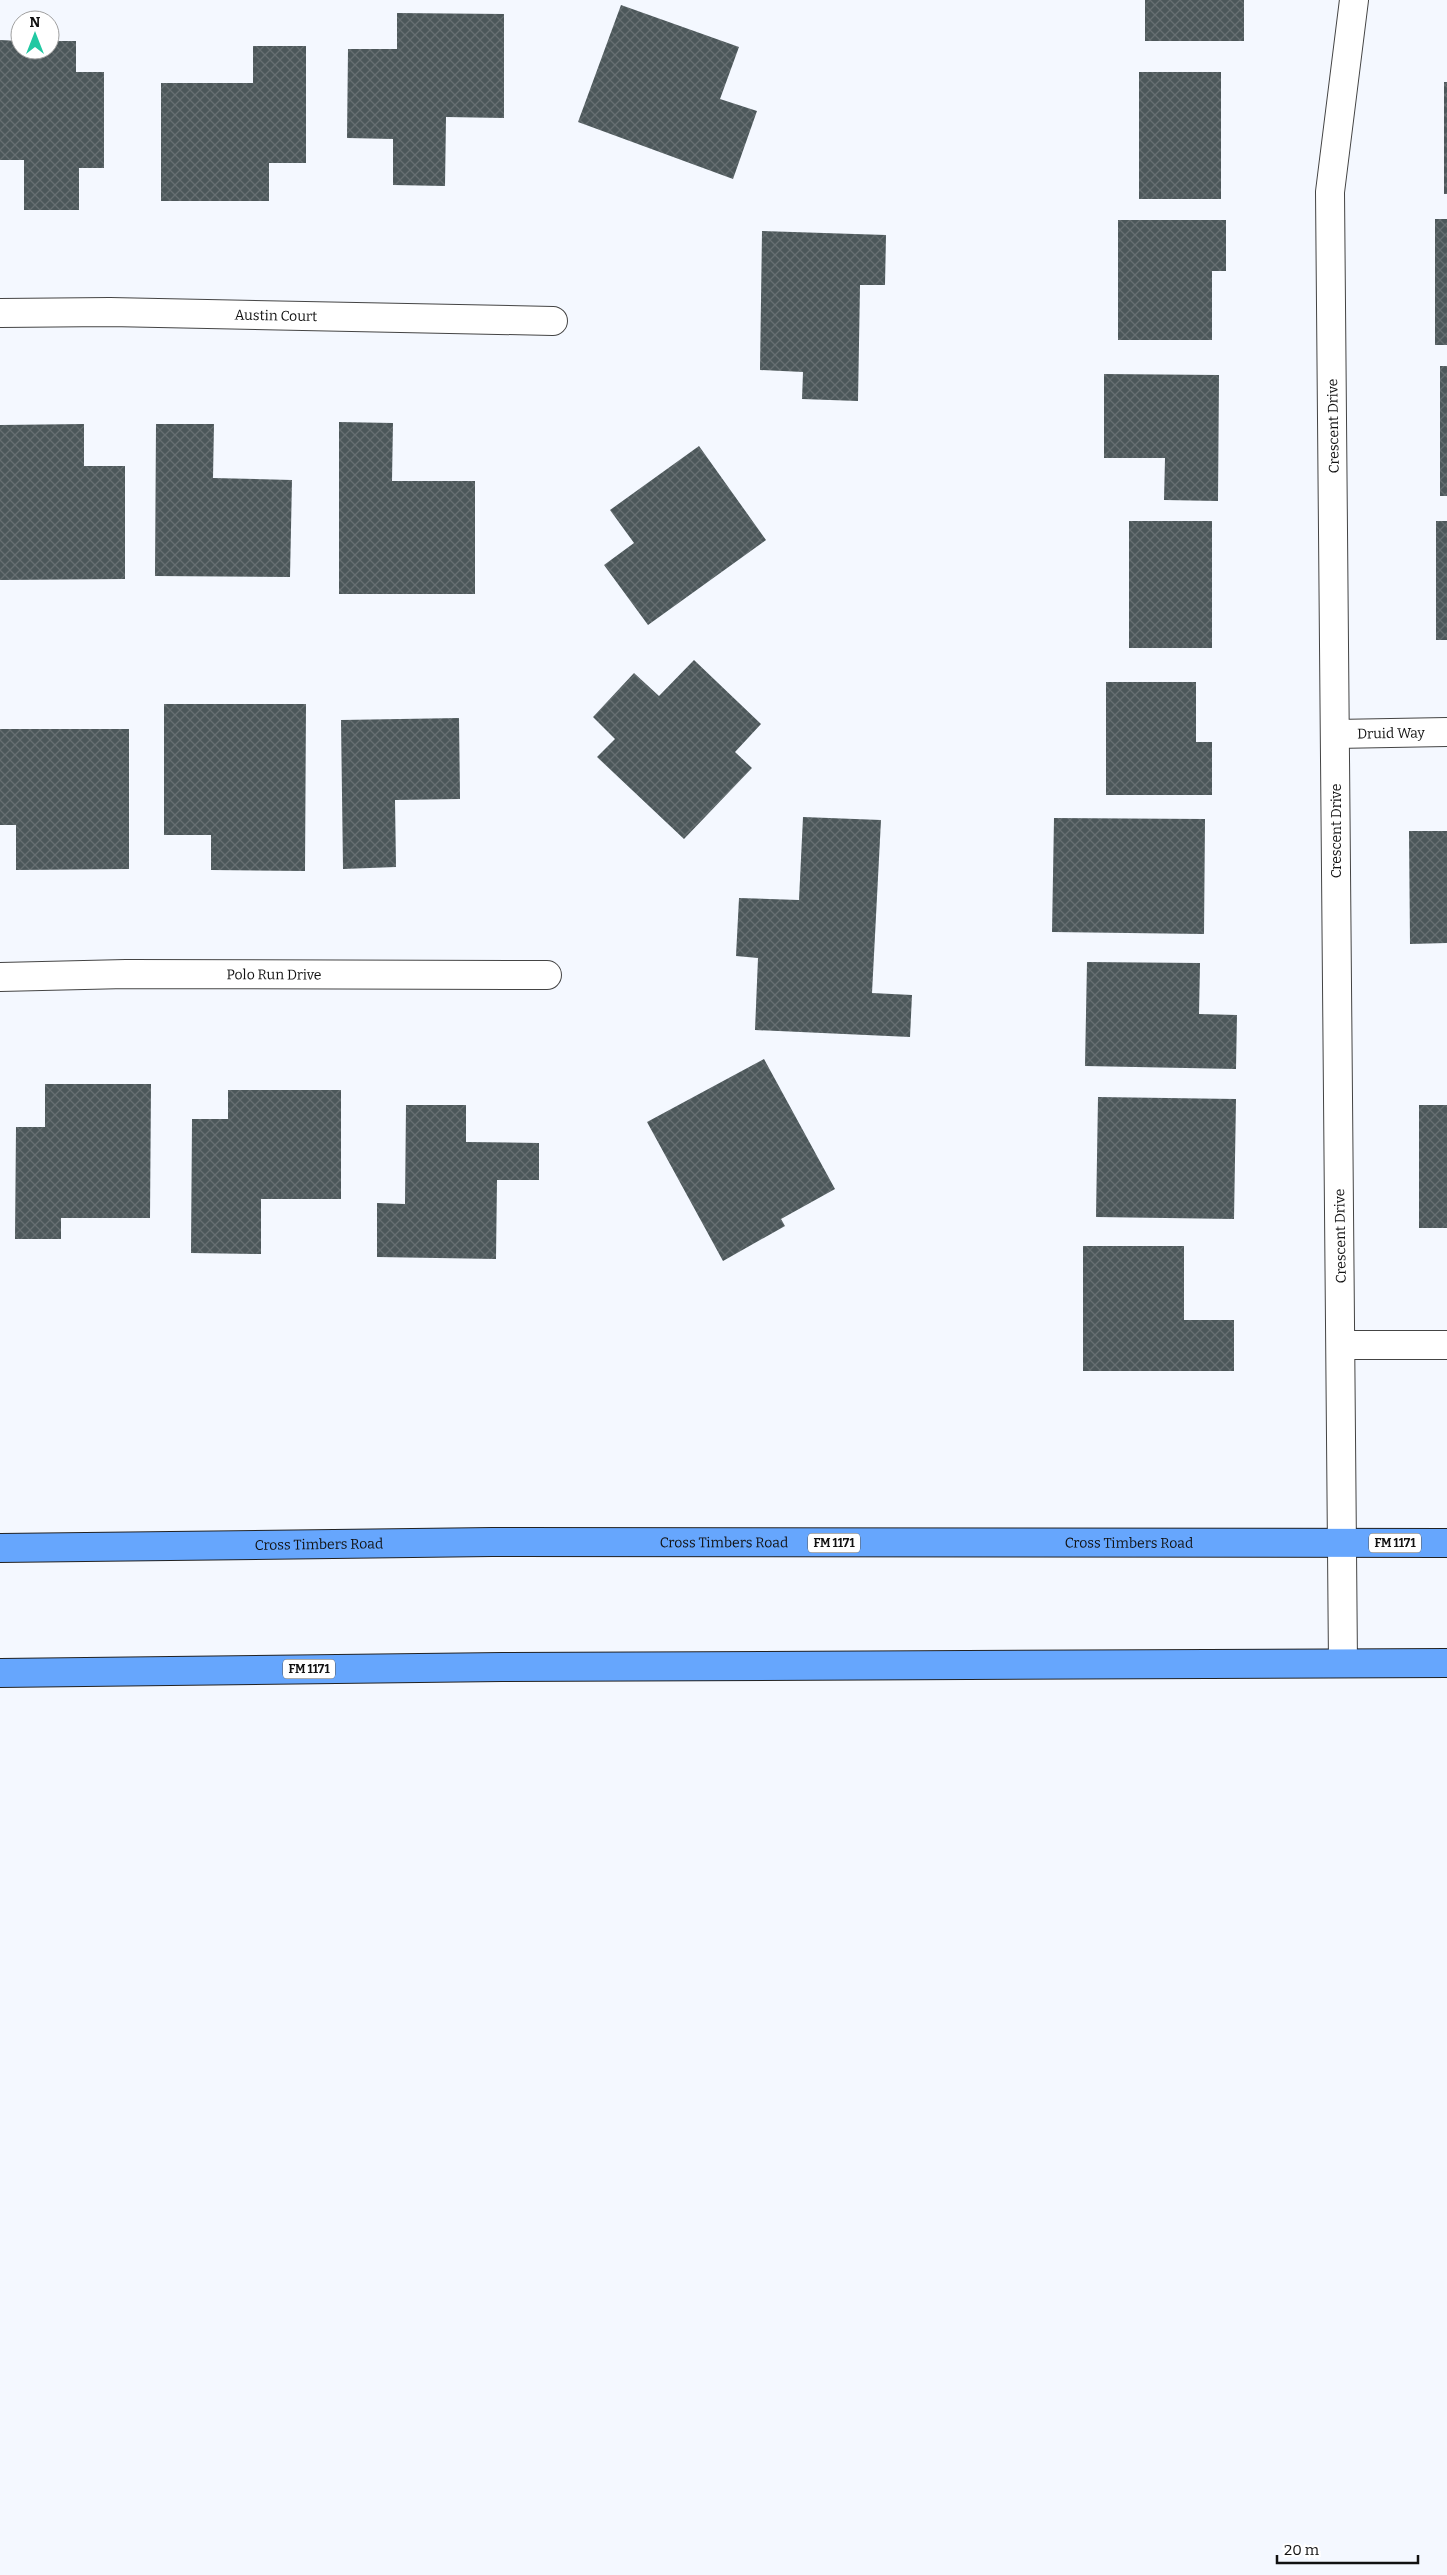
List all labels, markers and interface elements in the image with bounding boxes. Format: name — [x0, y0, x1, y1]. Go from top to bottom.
north arrow — [10, 10, 60, 60]
text: N — [30, 14, 41, 31]
street label: Austin Court — [235, 307, 317, 325]
street label: Crescent Drive — [1324, 379, 1343, 473]
street label: Druid Way — [1357, 724, 1426, 743]
street label: Crescent Drive — [1328, 784, 1345, 878]
street label: Polo Run Drive — [226, 966, 321, 983]
street label: Crescent Drive — [1331, 1189, 1350, 1283]
street label: Cross Timbers Road — [660, 1534, 788, 1551]
road number: FM 1171 — [808, 1534, 860, 1552]
road number: FM 1171 — [1369, 1534, 1421, 1552]
street label: Cross Timbers Road — [255, 1535, 383, 1554]
street label: Cross Timbers Road — [1065, 1535, 1193, 1552]
road number: FM 1171 — [283, 1660, 335, 1678]
scale bar — [1277, 2532, 1418, 2564]
text: 20 m — [1284, 2541, 1320, 2559]

